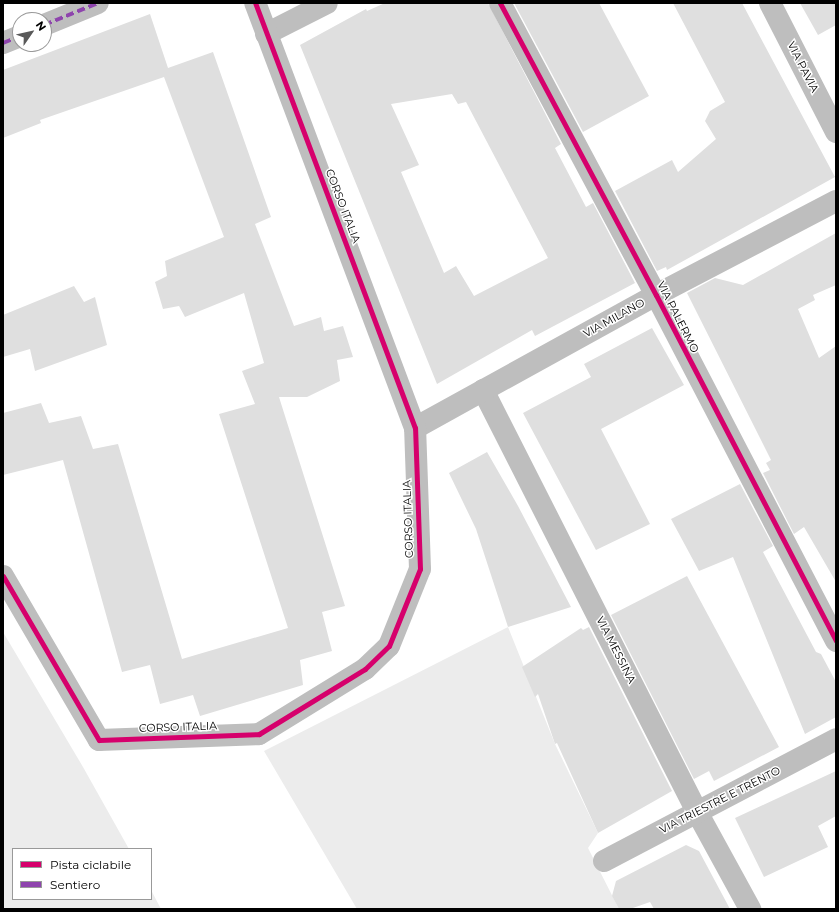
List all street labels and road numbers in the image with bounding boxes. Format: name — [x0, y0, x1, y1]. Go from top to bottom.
street label: VIA PAVIA — [785, 39, 821, 95]
street label: CORSO ITALIA — [323, 167, 363, 245]
street label: VIA PALERMO — [654, 279, 702, 355]
street label: VIA MILANO — [581, 296, 647, 340]
street label: CORSO ITALIA — [400, 480, 416, 558]
street label: VIA MESSINA — [594, 614, 638, 686]
street label: CORSO ITALIA — [139, 719, 217, 735]
street label: VIA TRIESTRE E TRENTO — [657, 764, 783, 836]

